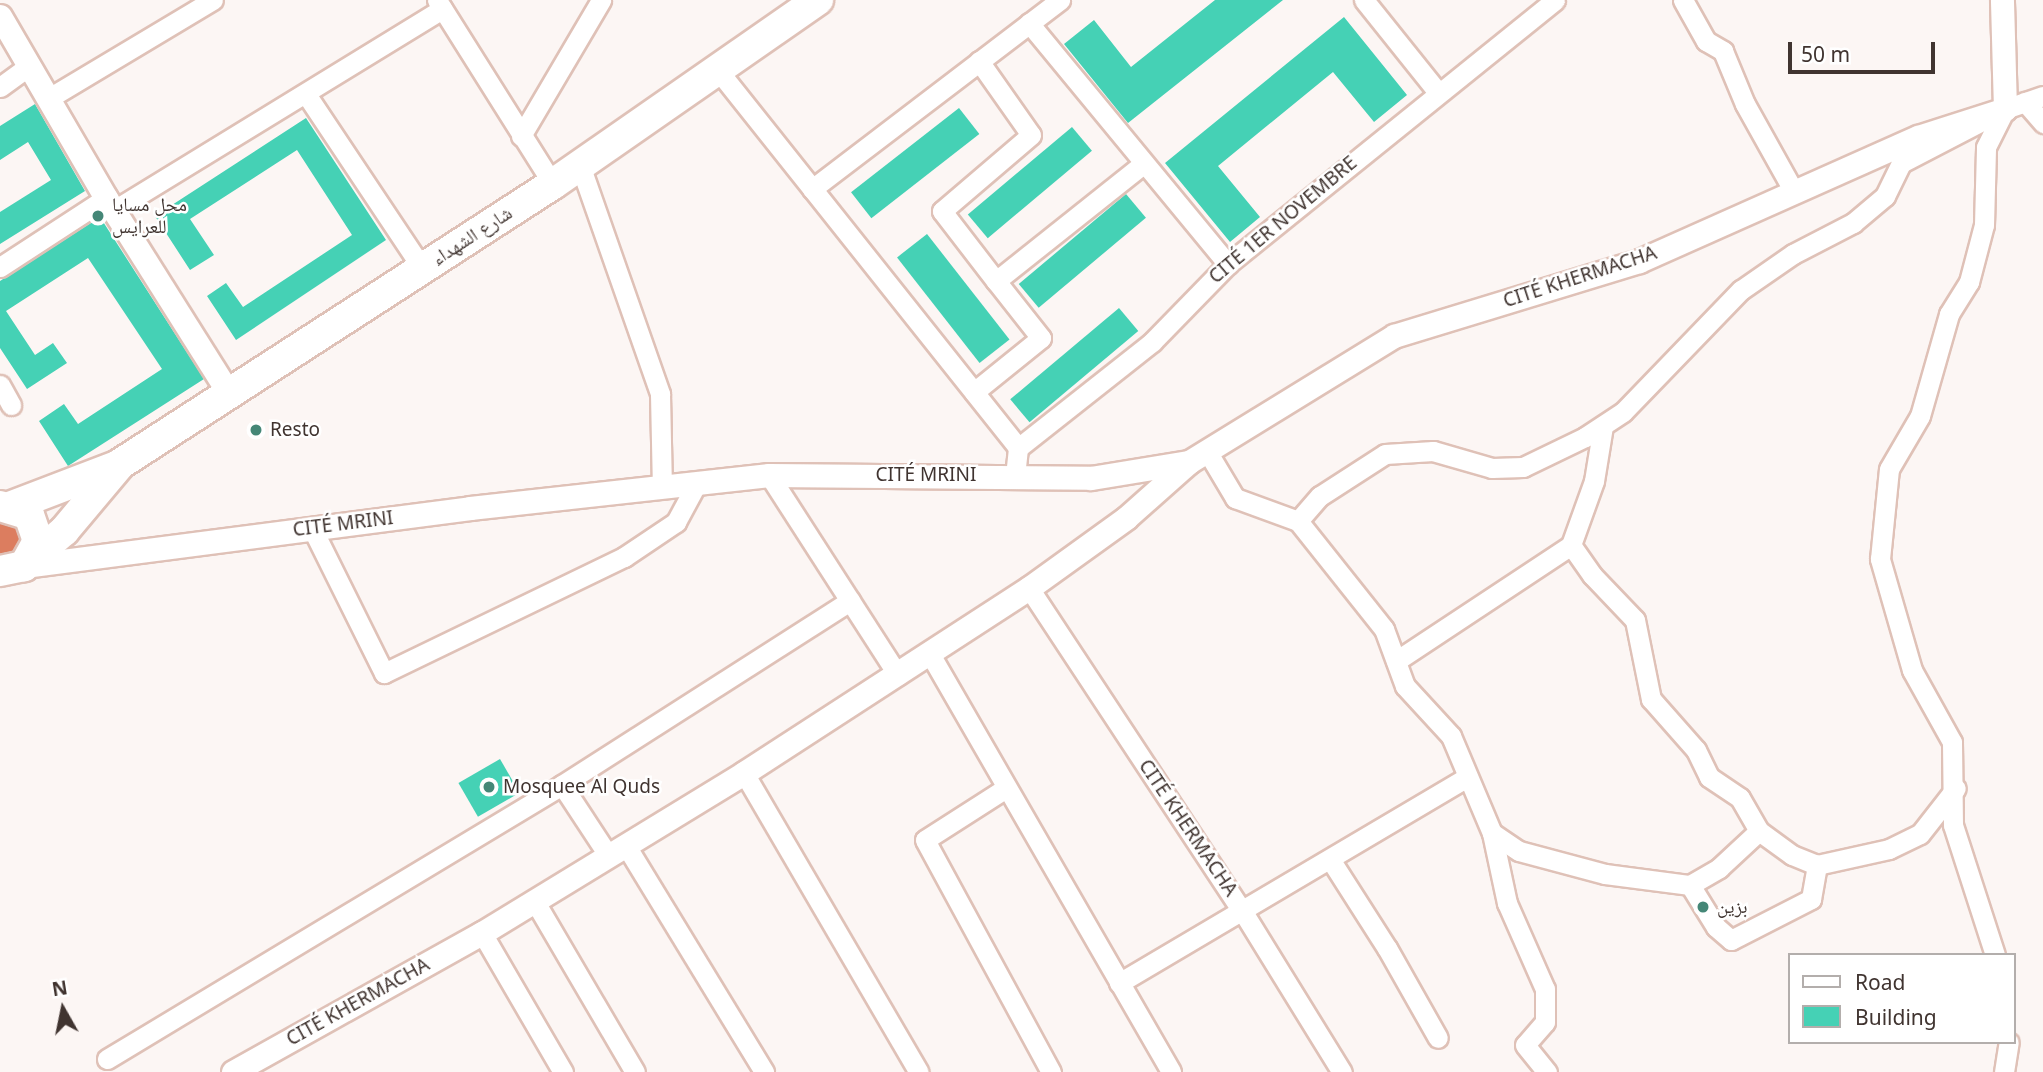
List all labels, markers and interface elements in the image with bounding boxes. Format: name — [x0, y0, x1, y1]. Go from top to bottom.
scale bar — [1791, 28, 1938, 72]
text: 50 m — [1801, 40, 1850, 68]
street label: CITÉ 1ER NOVEMBRE — [1205, 152, 1361, 288]
place label: محل مسايا للعرايس — [112, 194, 187, 238]
street label: شارع الشهداء — [428, 202, 516, 270]
marker: محل مسايا للعرايس — [90, 208, 106, 224]
street label: CITÉ KHERMACHA — [1500, 241, 1660, 313]
place label: Resto — [270, 419, 320, 441]
marker: Resto — [248, 422, 264, 438]
street label: CITÉ MRINI — [876, 464, 976, 486]
street label: CITÉ MRINI — [292, 507, 394, 541]
street label: CITÉ KHERMACHA — [1134, 755, 1242, 901]
place label: Mosquee Al Quds — [503, 776, 660, 798]
marker: Mosquee Al Quds — [481, 779, 497, 795]
place label: بزين — [1717, 896, 1748, 918]
marker: بزين — [1695, 899, 1711, 915]
street label: CITÉ KHERMACHA — [283, 953, 433, 1051]
legend — [1787, 953, 2015, 1044]
text: Road — [1855, 968, 1905, 996]
north arrow — [28, 974, 98, 1044]
text: N — [50, 974, 69, 1002]
text: Building — [1855, 1003, 1937, 1031]

